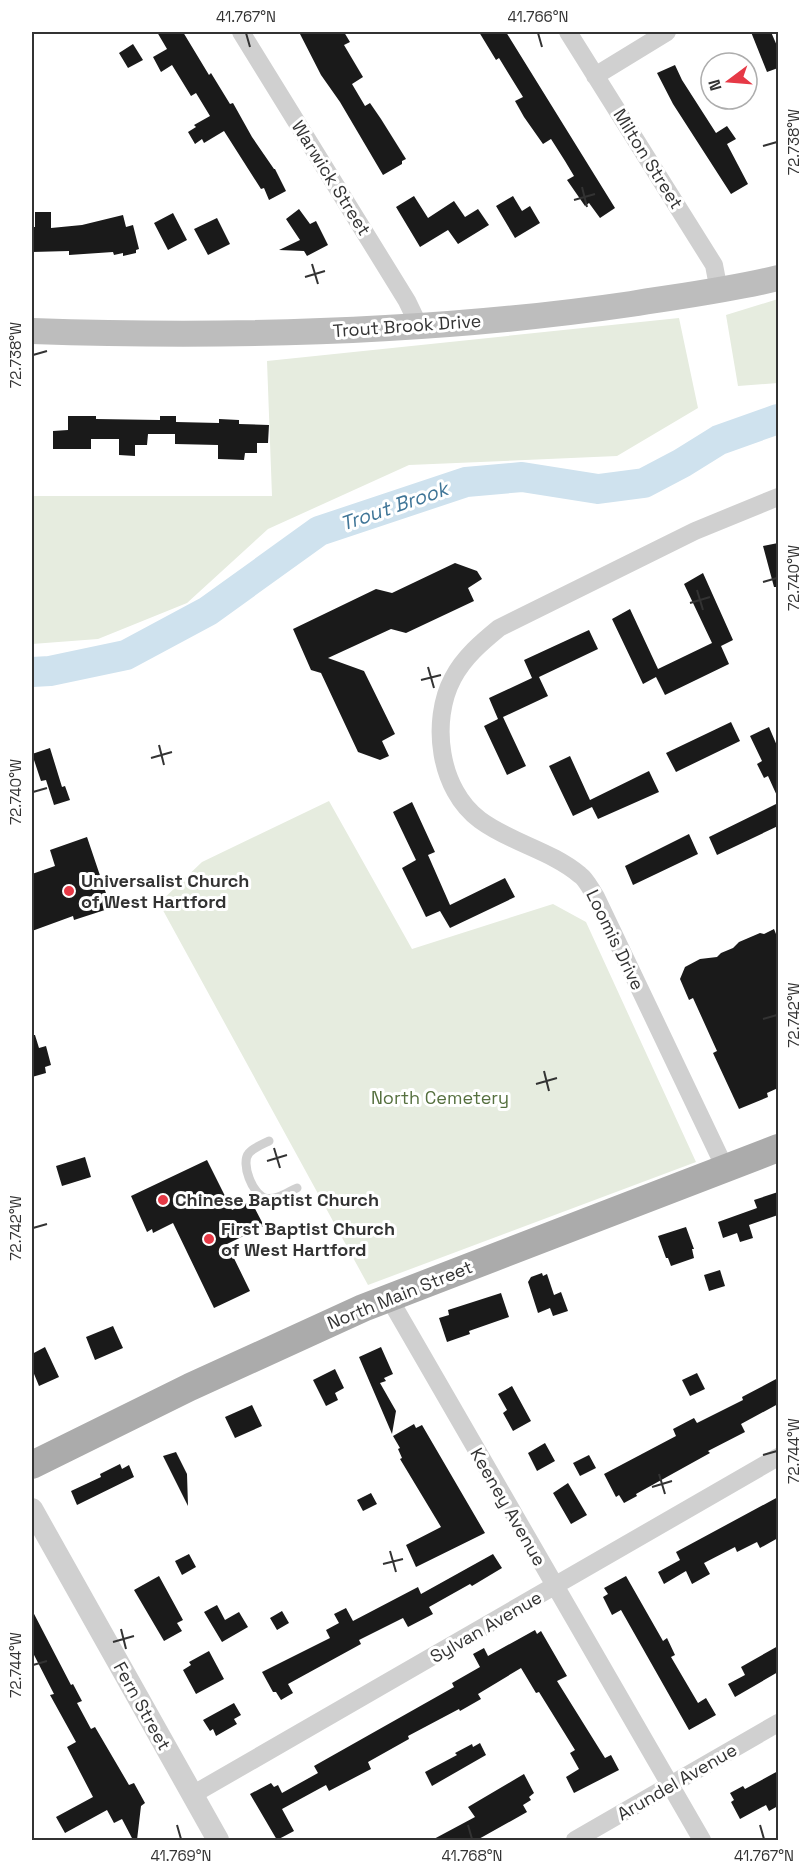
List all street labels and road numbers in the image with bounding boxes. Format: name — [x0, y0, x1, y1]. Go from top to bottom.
street label: Milton Street — [608, 104, 688, 213]
street label: Warwick Street — [287, 116, 376, 240]
street label: Trout Brook Drive — [332, 309, 482, 342]
street label: Loomis Drive — [581, 886, 650, 994]
street label: North Main Street — [324, 1255, 476, 1334]
street label: Keeney Avenue — [465, 1444, 552, 1570]
street label: Sylvan Avenue — [426, 1585, 546, 1668]
street label: Fern Street — [109, 1657, 176, 1754]
street label: Arundel Avenue — [613, 1738, 741, 1825]

